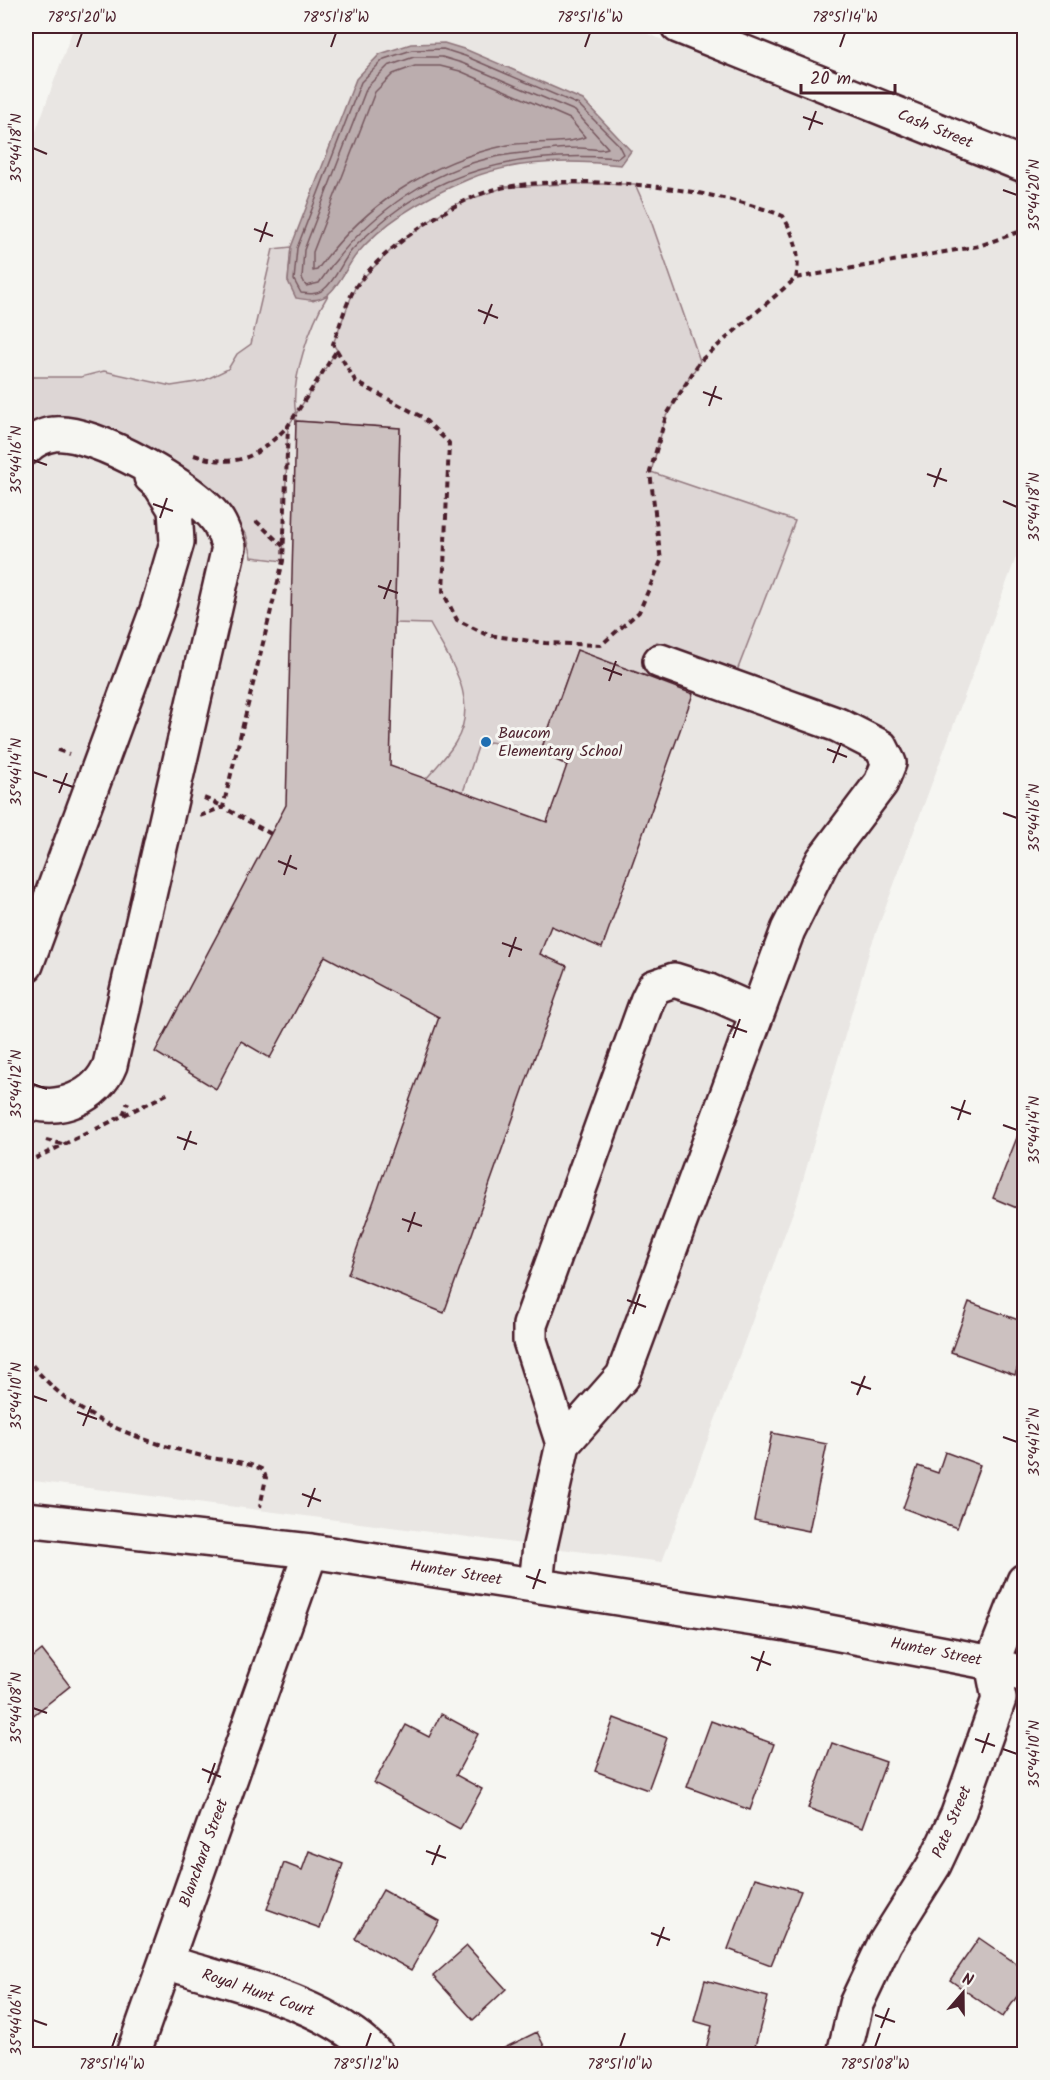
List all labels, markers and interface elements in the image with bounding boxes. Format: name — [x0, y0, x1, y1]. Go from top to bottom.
text: 78°51'20"W — [48, 6, 117, 30]
text: 78°51'18"W — [303, 6, 369, 30]
text: 78°51'16"W — [557, 6, 623, 30]
text: 78°51'14"W — [812, 6, 878, 30]
scale bar — [801, 57, 896, 95]
text: 20 m — [810, 65, 851, 94]
street label: Cash Street — [893, 103, 977, 156]
text: 35°44'18"N — [5, 113, 29, 183]
text: 35°44'20"N — [1023, 159, 1047, 231]
text: 35°44'16"N — [5, 426, 29, 494]
text: 35°44'18"N — [1023, 472, 1047, 542]
place label: Baucom Elementary School — [498, 721, 623, 764]
marker: Baucom Elementary School — [479, 735, 493, 749]
text: 35°44'14"N — [5, 738, 29, 806]
text: 35°44'16"N — [1023, 784, 1047, 852]
text: 35°44'12"N — [5, 1050, 29, 1118]
text: 35°44'14"N — [1023, 1096, 1047, 1164]
text: 35°44'10"N — [5, 1362, 29, 1430]
text: 35°44'12"N — [1023, 1408, 1047, 1476]
street label: Hunter Street — [408, 1553, 504, 1593]
street label: Hunter Street — [888, 1631, 985, 1673]
text: 35°44'08"N — [5, 1672, 29, 1744]
text: 35°44'10"N — [1023, 1720, 1047, 1788]
street label: Pate Street — [926, 1781, 979, 1862]
street label: Blanchard Street — [173, 1795, 235, 1911]
street label: Royal Hunt Court — [198, 1962, 318, 2024]
north arrow — [933, 1963, 993, 2023]
text: N — [959, 1967, 977, 1994]
text: 35°44'06"N — [5, 1984, 29, 2056]
text: 78°51'14"W — [79, 2053, 145, 2077]
text: 78°51'12"W — [333, 2053, 399, 2077]
text: 78°51'10"W — [588, 2053, 653, 2077]
text: 78°51'08"W — [840, 2053, 910, 2077]

